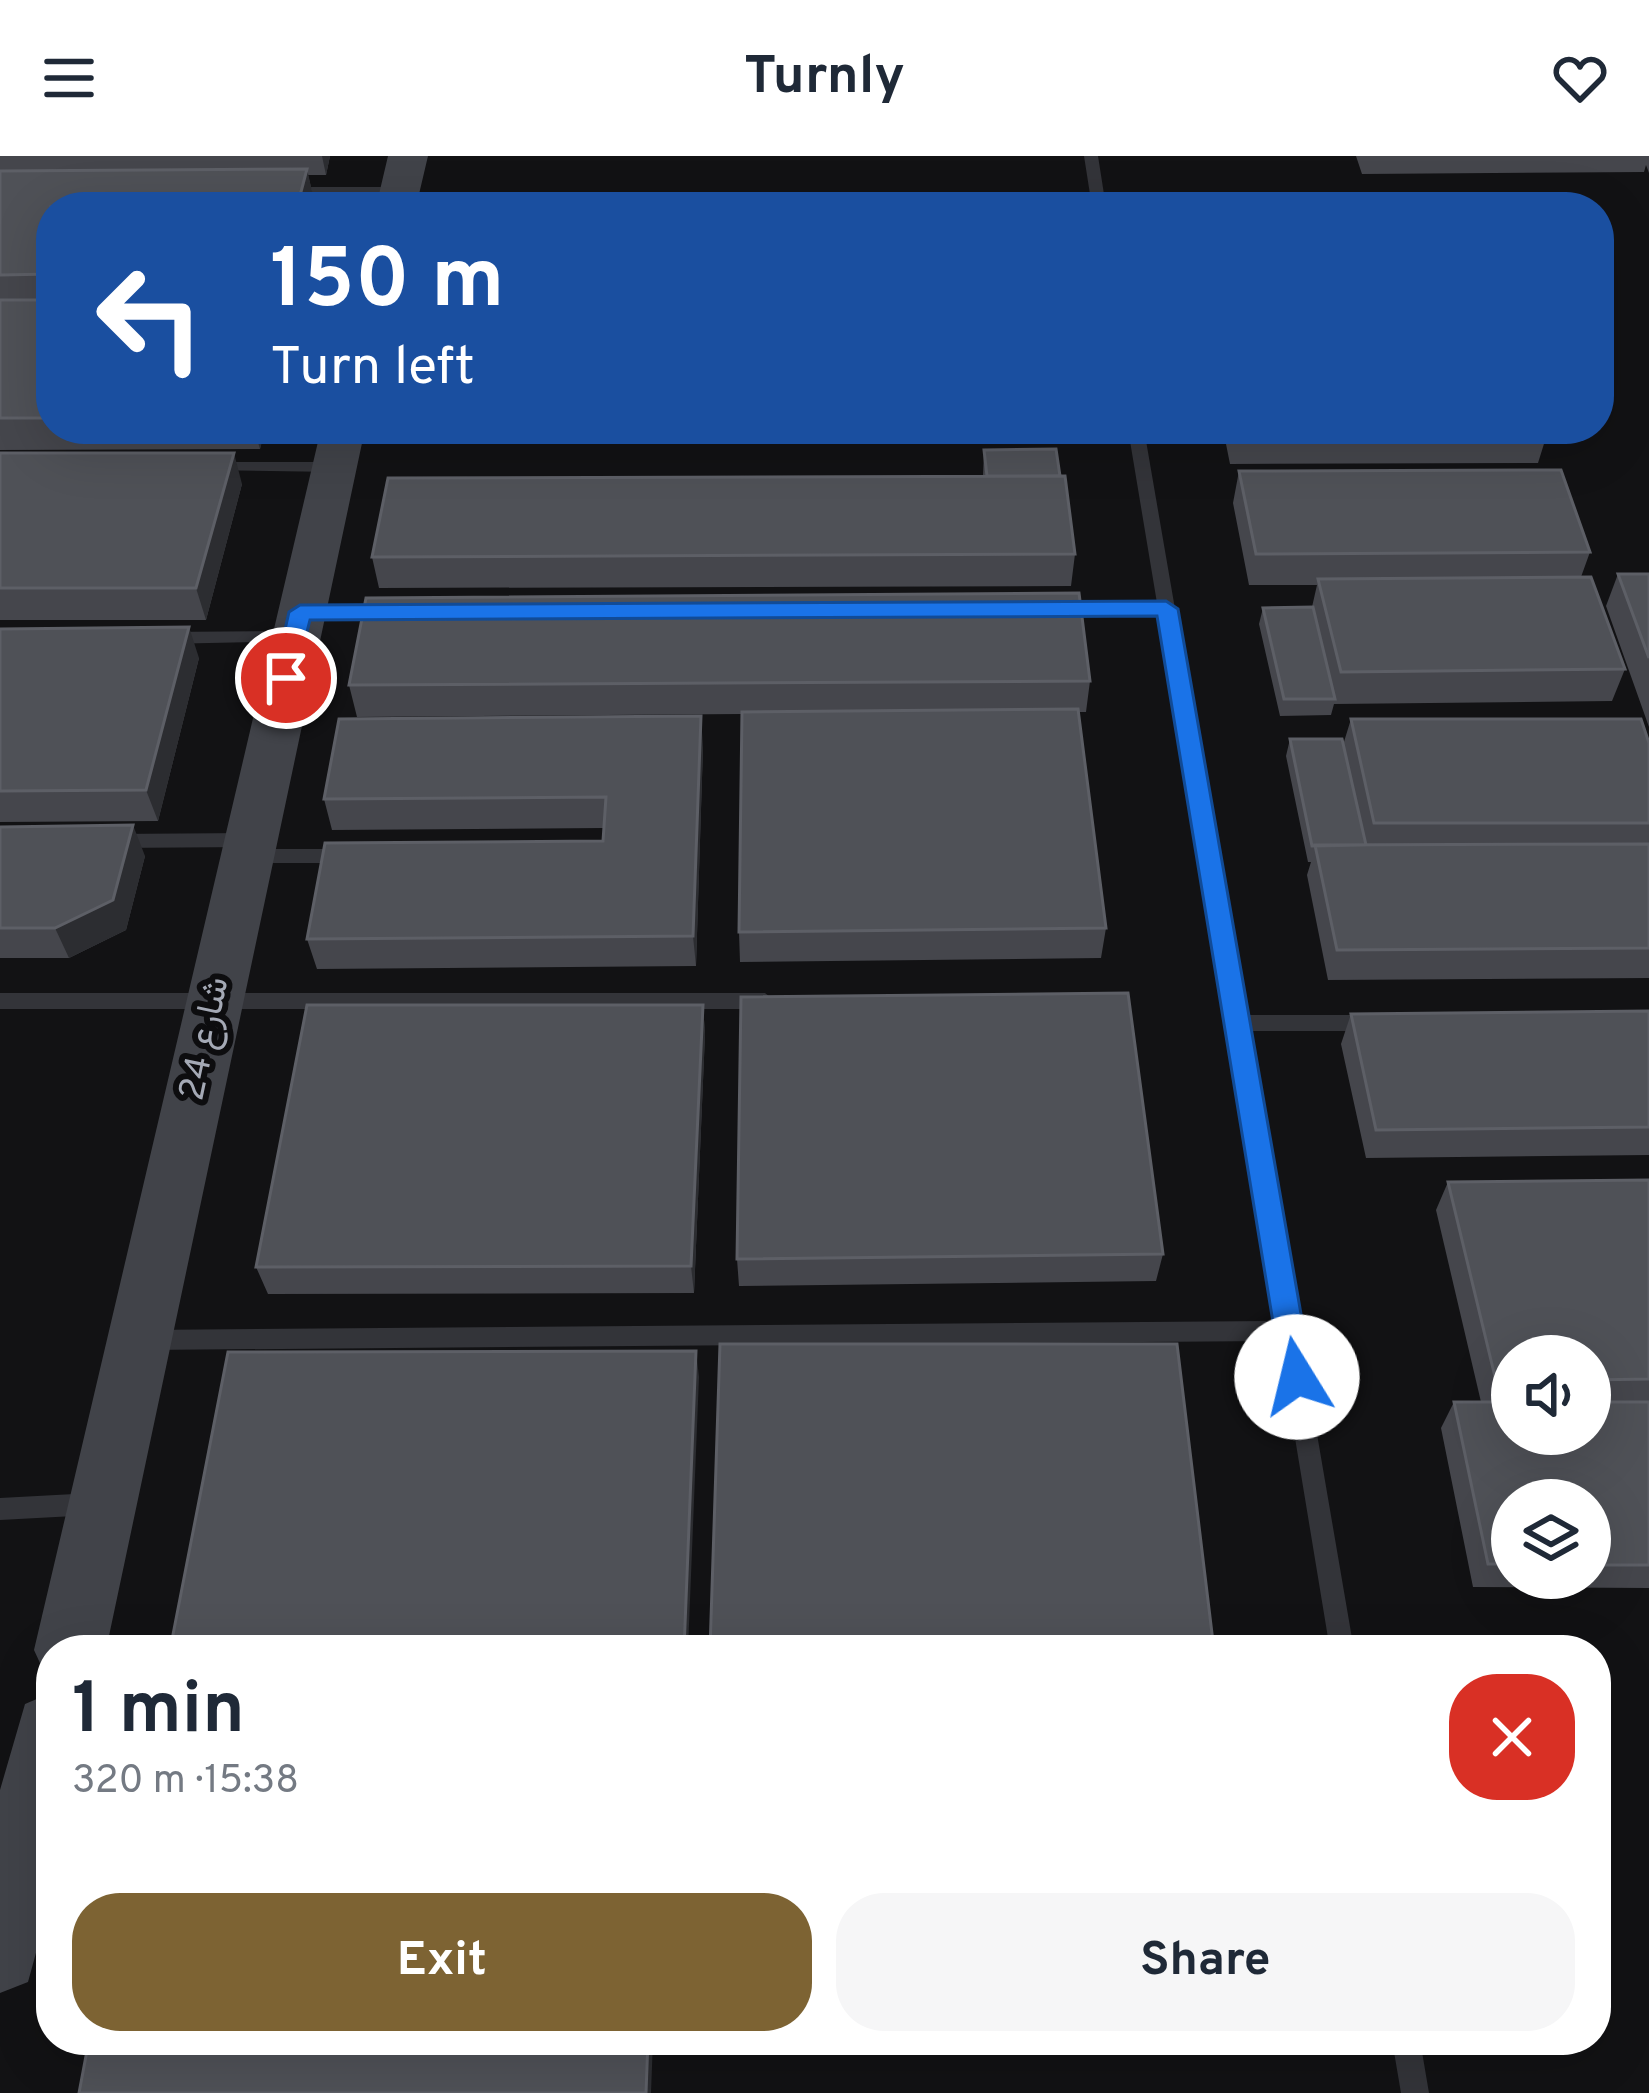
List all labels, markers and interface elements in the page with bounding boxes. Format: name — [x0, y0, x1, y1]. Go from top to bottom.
text: Turnly — [744, 44, 905, 113]
icon: menu — [36, 45, 102, 111]
icon: heart — [1547, 45, 1613, 111]
text: 150 m — [270, 231, 505, 337]
icon: left — [72, 240, 228, 396]
text: Turn left — [270, 335, 475, 404]
pin — [235, 627, 337, 729]
icon: arrive — [253, 645, 319, 711]
street label: شارع 24 — [171, 973, 241, 1105]
position arrow — [1234, 1314, 1360, 1440]
map controls — [1491, 1335, 1611, 1599]
button: sound — [1491, 1335, 1611, 1455]
button: layers — [1491, 1479, 1611, 1599]
text: 1 min — [72, 1667, 245, 1759]
button: close — [1449, 1674, 1575, 1800]
text: 320 m · 15:38 — [72, 1758, 299, 1807]
button: Exit — [72, 1893, 812, 2031]
button: Share — [836, 1893, 1575, 2031]

